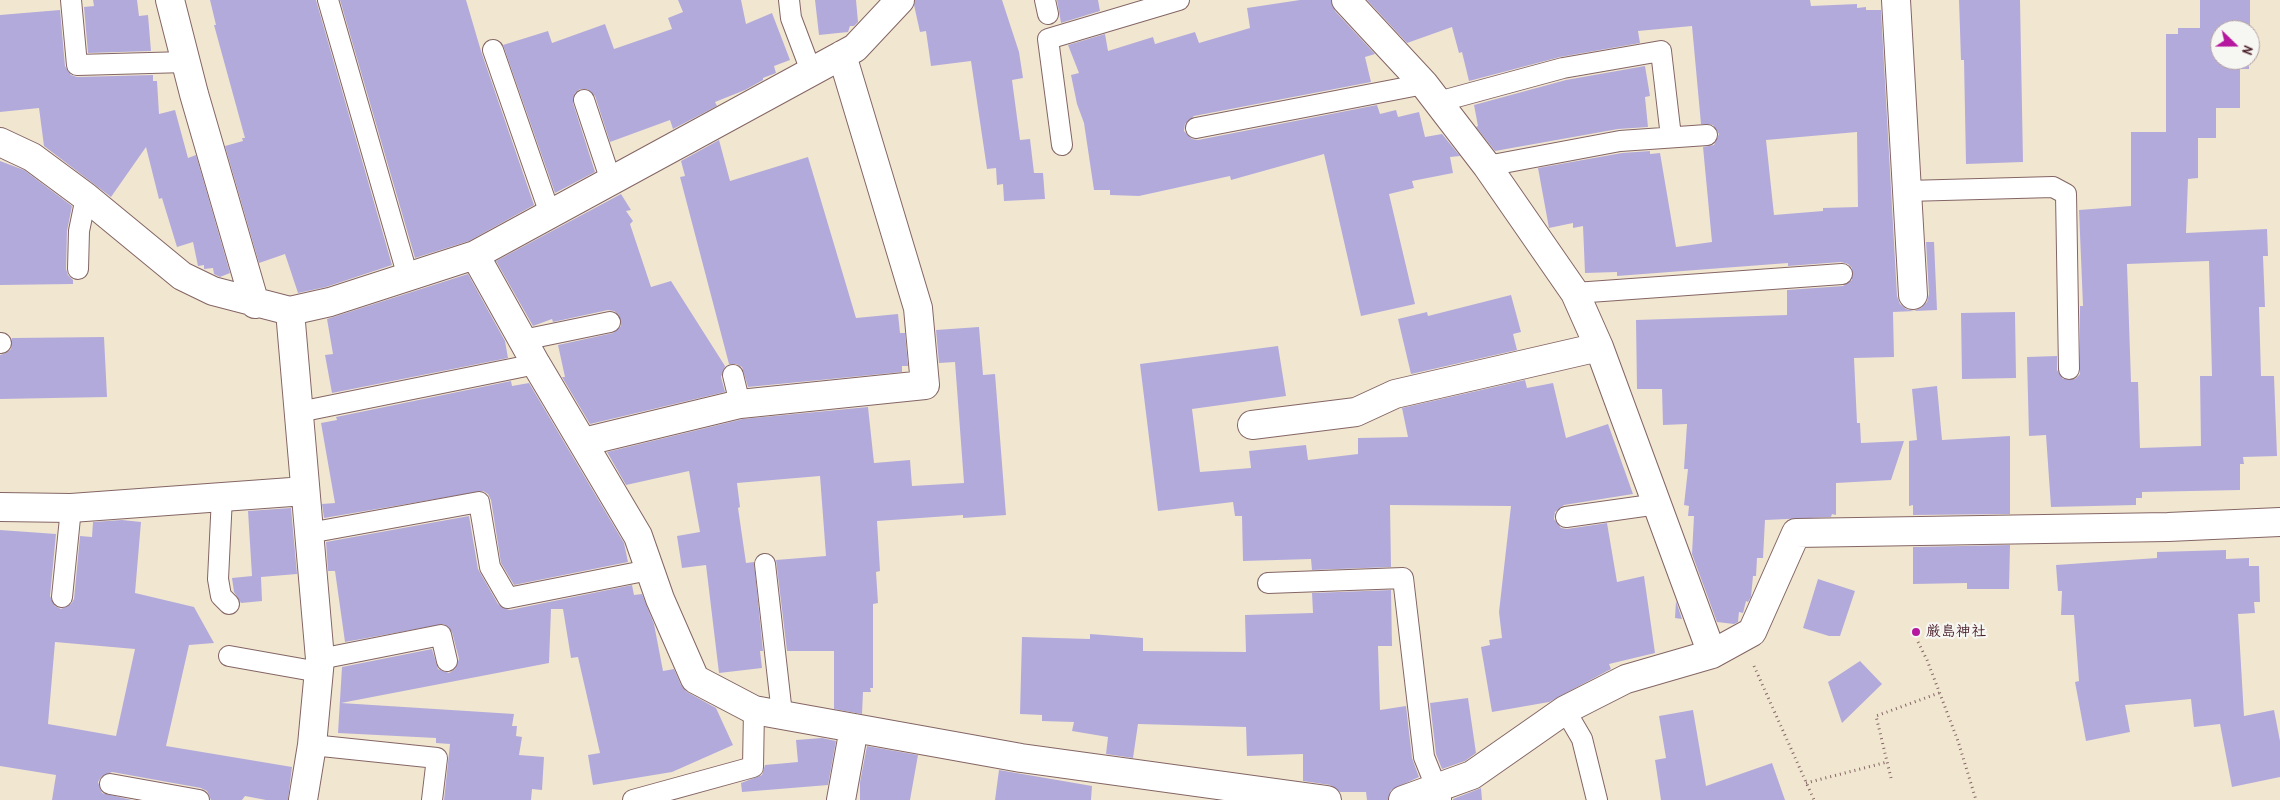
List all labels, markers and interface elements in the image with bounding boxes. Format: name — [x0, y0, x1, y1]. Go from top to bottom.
north arrow — [2210, 20, 2260, 70]
text: N — [2238, 43, 2259, 57]
place label: 厳島神社 — [1926, 623, 1986, 641]
marker: 厳島神社 — [1910, 626, 1922, 638]

